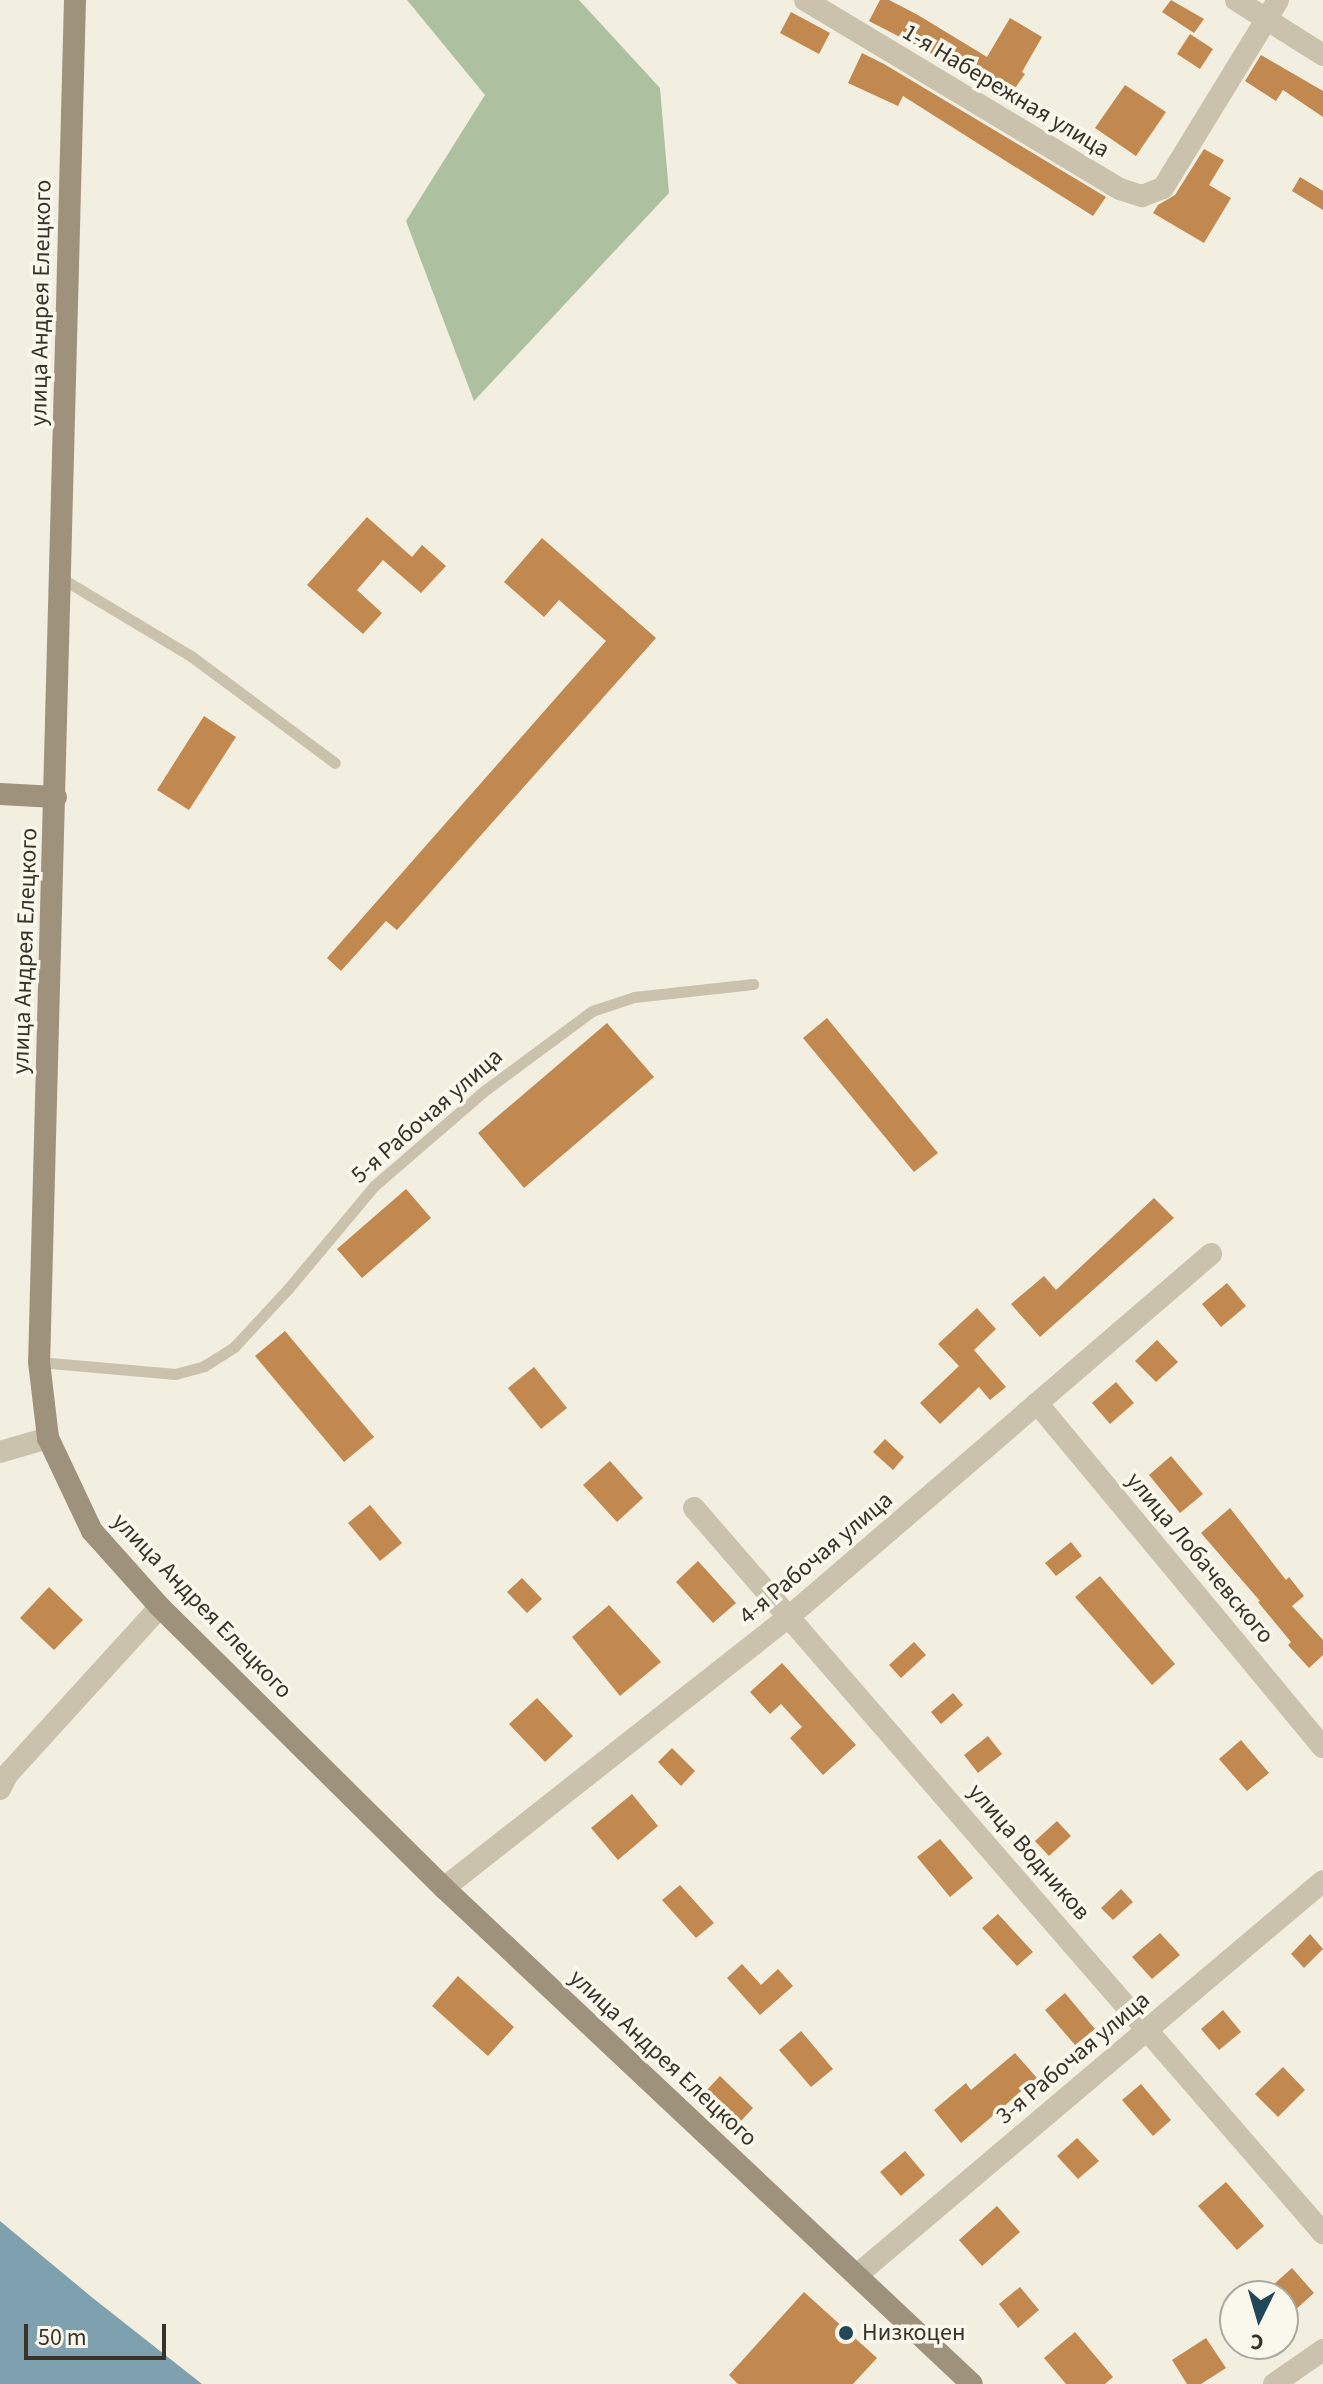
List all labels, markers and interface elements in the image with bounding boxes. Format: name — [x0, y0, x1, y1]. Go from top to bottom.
street label: 1-я Набережная улица — [897, 18, 1115, 164]
street label: улица Андрея Елецкого — [24, 179, 58, 427]
street label: улица Андрея Елецкого — [6, 827, 44, 1075]
street label: 5-я Рабочая улица — [345, 1042, 509, 1190]
street label: улица Лобачевского — [1120, 1467, 1280, 1649]
street label: 4-я Рабочая улица — [733, 1485, 899, 1631]
street label: улица Андрея Елецкого — [106, 1507, 298, 1705]
street label: улица Водников — [962, 1778, 1096, 1926]
street label: улица Андрея Елецкого — [563, 1963, 763, 2153]
street label: 3-я Рабочая улица — [990, 1985, 1156, 2131]
north arrow — [1219, 2280, 1299, 2360]
scale bar — [28, 2308, 170, 2358]
place label: Низкоцен — [862, 2319, 965, 2347]
text: 50 m — [38, 2320, 87, 2355]
marker: Низкоцен — [837, 2324, 855, 2342]
text: С — [1249, 2325, 1265, 2358]

